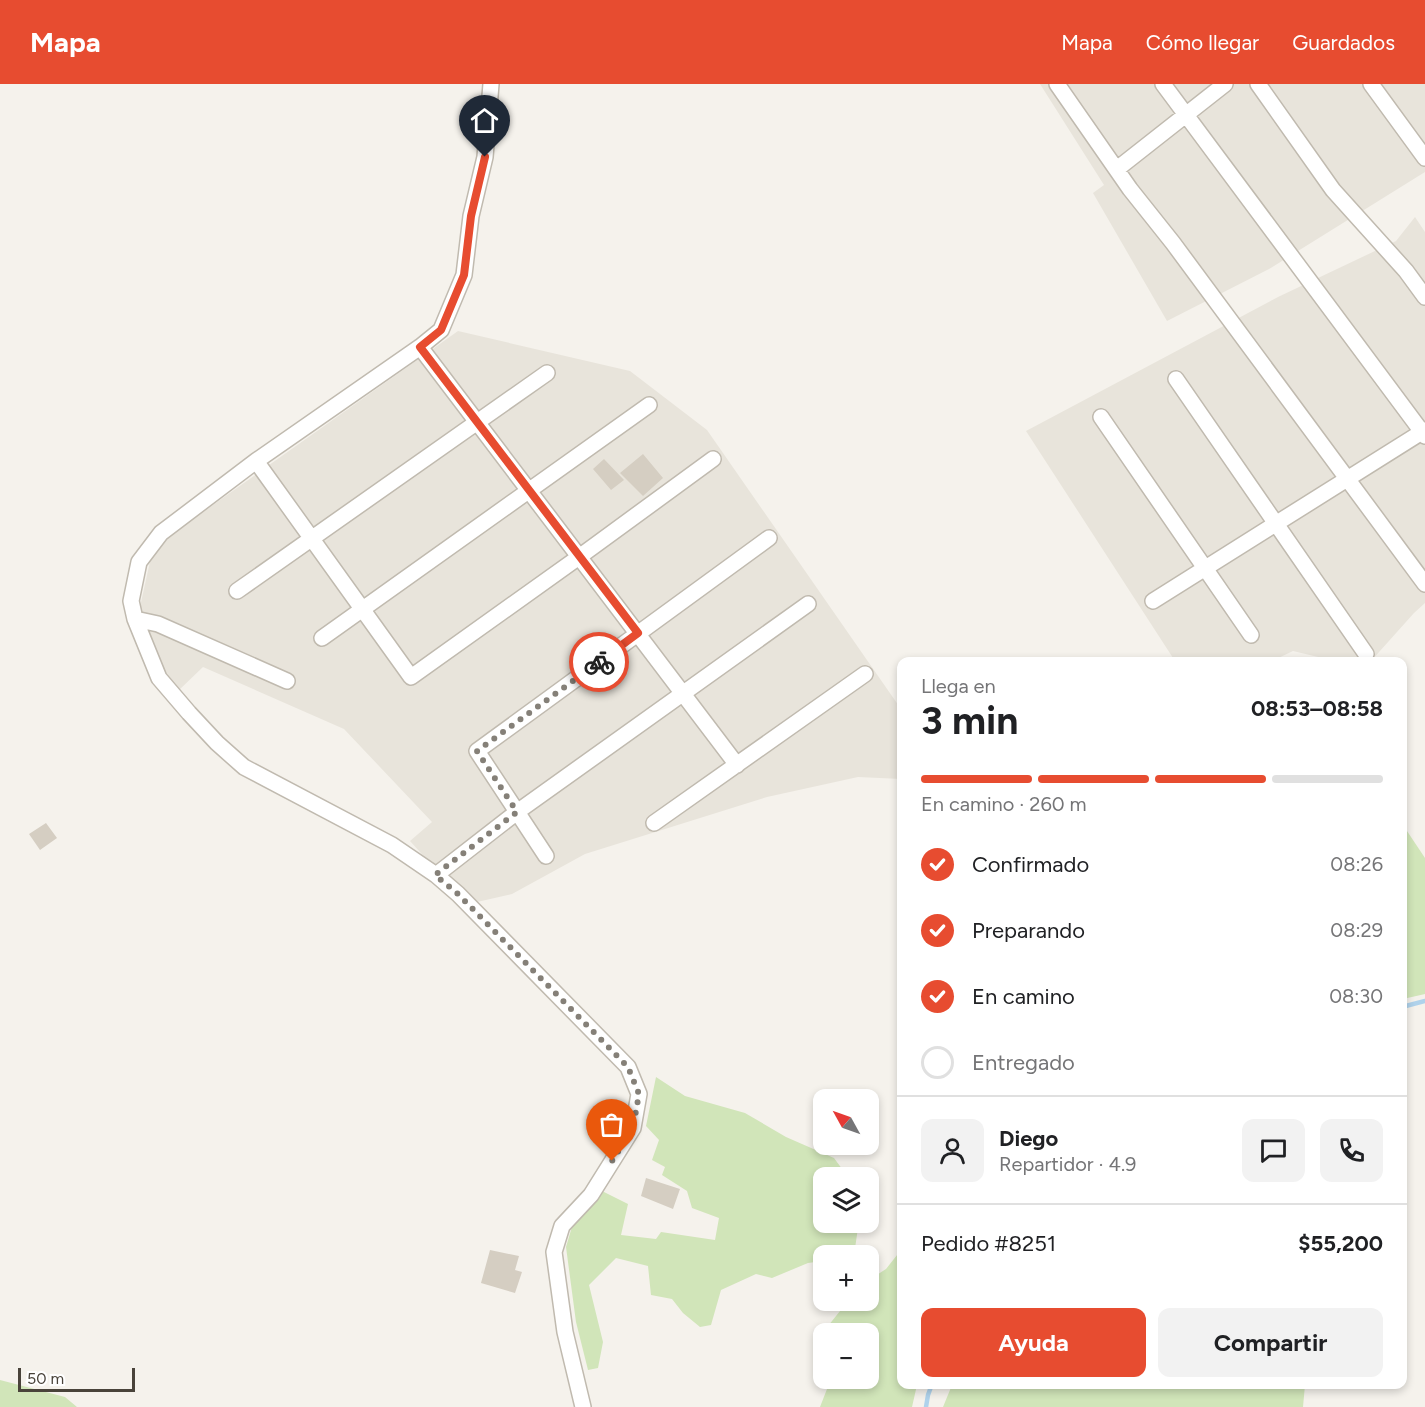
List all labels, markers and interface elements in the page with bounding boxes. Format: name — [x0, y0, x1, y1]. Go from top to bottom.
text: Mapa — [30, 25, 101, 59]
text: Mapa — [1061, 30, 1113, 55]
text: Cómo llegar — [1146, 30, 1259, 55]
text: Guardados — [1292, 30, 1395, 55]
pin — [459, 95, 510, 157]
icon: home — [468, 104, 501, 137]
courier — [569, 632, 629, 692]
icon: bike — [583, 646, 616, 679]
text: Llega en — [921, 674, 996, 698]
text: 08:53–08:58 — [1251, 695, 1383, 722]
text: 3 min — [921, 697, 1018, 744]
text: En camino · 260 m — [921, 792, 1087, 816]
icon: check — [921, 848, 954, 881]
text: Confirmado — [972, 851, 1089, 878]
text: 08:26 — [1330, 852, 1383, 876]
icon: check — [921, 914, 954, 947]
text: Preparando — [972, 917, 1085, 944]
text: 08:29 — [1330, 918, 1383, 942]
icon: check — [921, 980, 954, 1013]
text: En camino — [972, 983, 1075, 1010]
text: 08:30 — [1329, 984, 1383, 1008]
text: Entregado — [972, 1049, 1075, 1076]
north arrow — [813, 1089, 879, 1155]
map controls — [813, 1089, 879, 1389]
pin — [586, 1099, 637, 1161]
icon: bag — [595, 1108, 628, 1141]
button: person — [921, 1119, 984, 1182]
button: chat — [1242, 1119, 1305, 1182]
button: phone — [1320, 1119, 1383, 1182]
text: Diego — [999, 1125, 1058, 1152]
text: Repartidor · 4.9 — [999, 1152, 1136, 1176]
button: layers — [813, 1167, 879, 1233]
text: Pedido #8251 — [921, 1230, 1056, 1257]
text: $55,200 — [1298, 1230, 1383, 1257]
button: + — [813, 1245, 879, 1311]
button: Ayuda — [921, 1308, 1146, 1377]
button: Compartir — [1158, 1308, 1383, 1377]
button: − — [813, 1323, 879, 1389]
scale bar — [18, 1365, 135, 1392]
text: 50 m — [27, 1369, 64, 1388]

